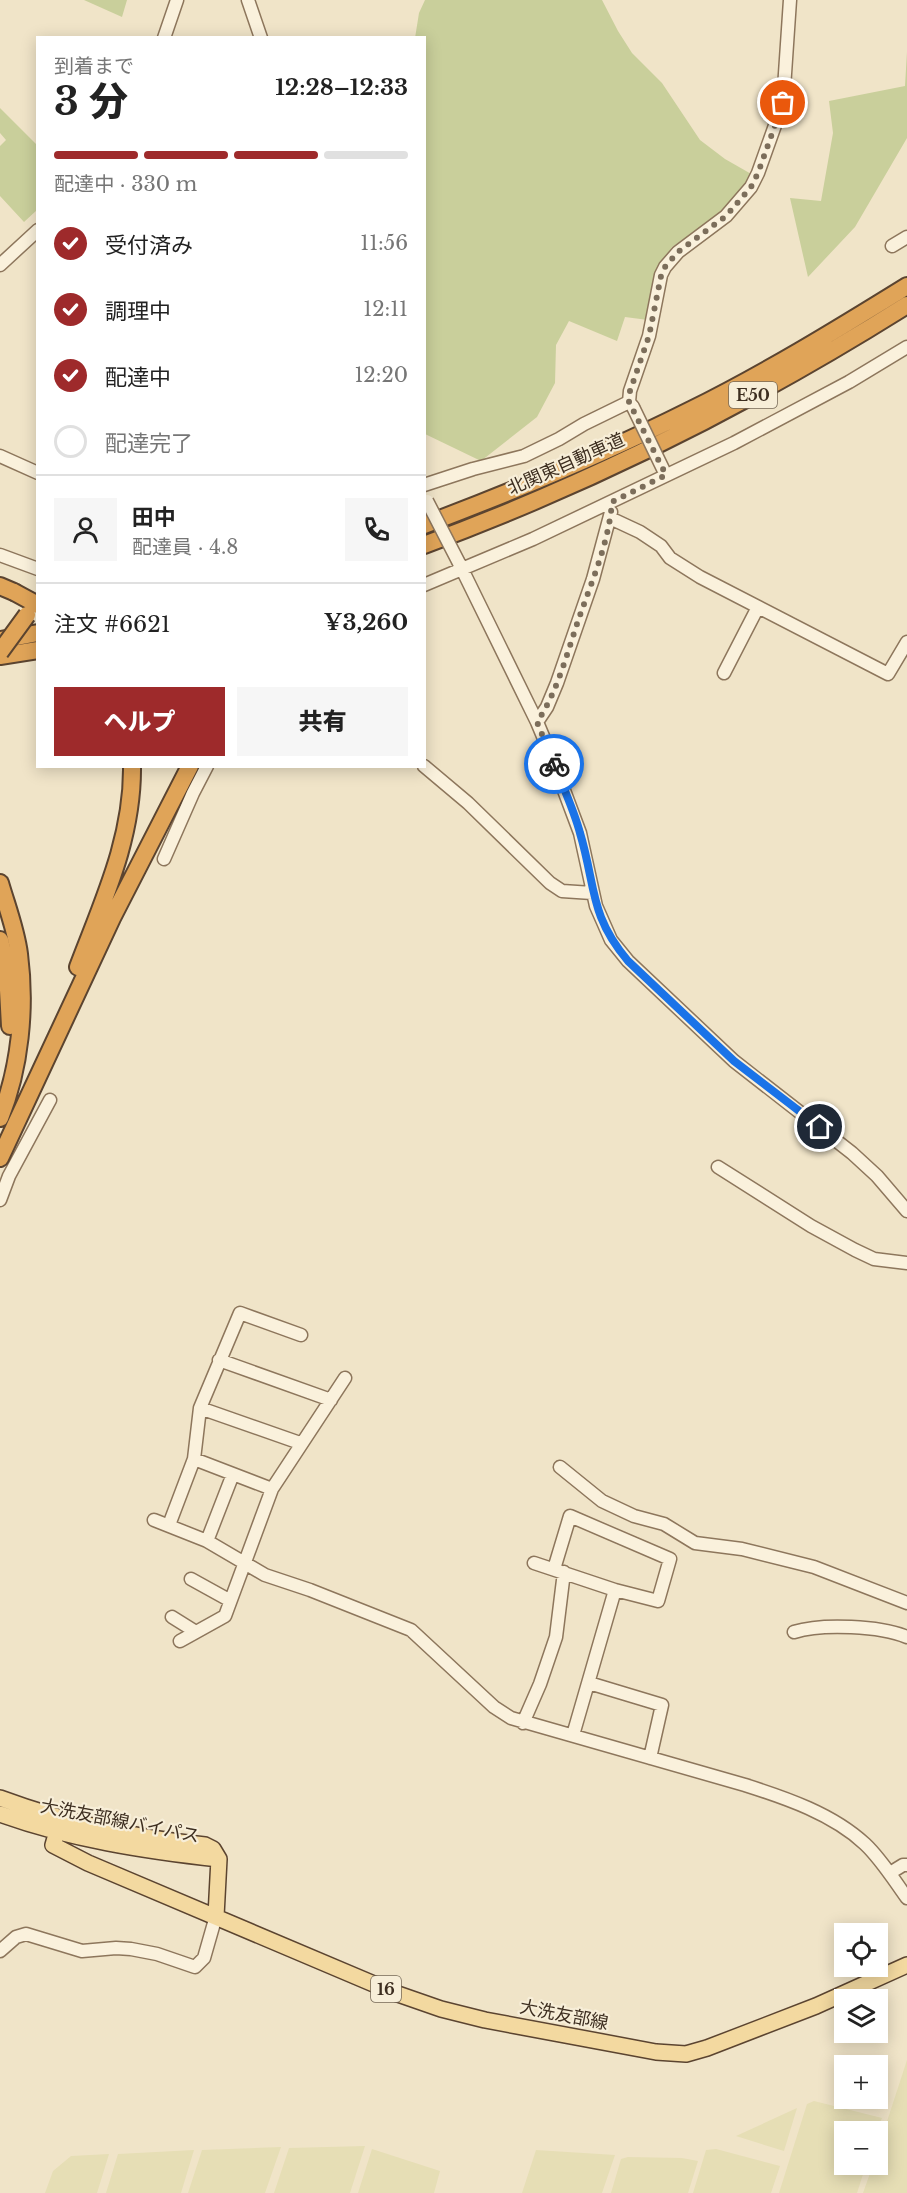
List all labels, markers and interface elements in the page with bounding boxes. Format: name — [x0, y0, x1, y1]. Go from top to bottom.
text: 到着まで — [54, 54, 134, 78]
text: 12:28–12:33 — [275, 74, 408, 101]
text: 3 分 — [54, 77, 128, 126]
pin — [757, 77, 808, 128]
icon: bag — [766, 86, 799, 119]
text: 配達中 · 330 m — [54, 172, 197, 196]
icon: check — [54, 227, 87, 260]
text: 11:56 — [360, 231, 408, 255]
text: 受付済み — [105, 232, 193, 259]
icon: check — [54, 293, 87, 326]
text: 12:11 — [363, 297, 408, 321]
text: 調理中 — [105, 298, 171, 325]
icon: check — [54, 359, 87, 392]
text: 12:20 — [354, 363, 408, 387]
text: 配達中 — [105, 364, 171, 391]
road number: E50 — [729, 382, 777, 408]
street label: 北関東自動車道 — [504, 428, 628, 500]
text: 配達完了 — [105, 430, 193, 457]
button: person — [54, 498, 117, 561]
button: phone — [345, 498, 408, 561]
text: 田中 — [132, 504, 176, 531]
text: 配達員 · 4.8 — [132, 535, 238, 559]
text: ¥3,260 — [324, 609, 408, 636]
text: 注文 #6621 — [54, 611, 171, 638]
button: ヘルプ — [54, 687, 225, 756]
button: 共有 — [237, 687, 408, 756]
courier — [524, 734, 584, 794]
icon: bike — [538, 748, 571, 781]
pin — [794, 1101, 845, 1152]
icon: home — [803, 1110, 836, 1143]
street label: 大洗友部線バイパス — [39, 1795, 201, 1847]
map controls — [834, 1923, 888, 2175]
button: locate — [834, 1923, 888, 1977]
road number: 16 — [371, 1976, 401, 2002]
button: layers — [834, 1989, 888, 2043]
street label: 大洗友部線 — [518, 1996, 610, 2034]
button: + — [834, 2055, 888, 2109]
button: − — [834, 2121, 888, 2175]

